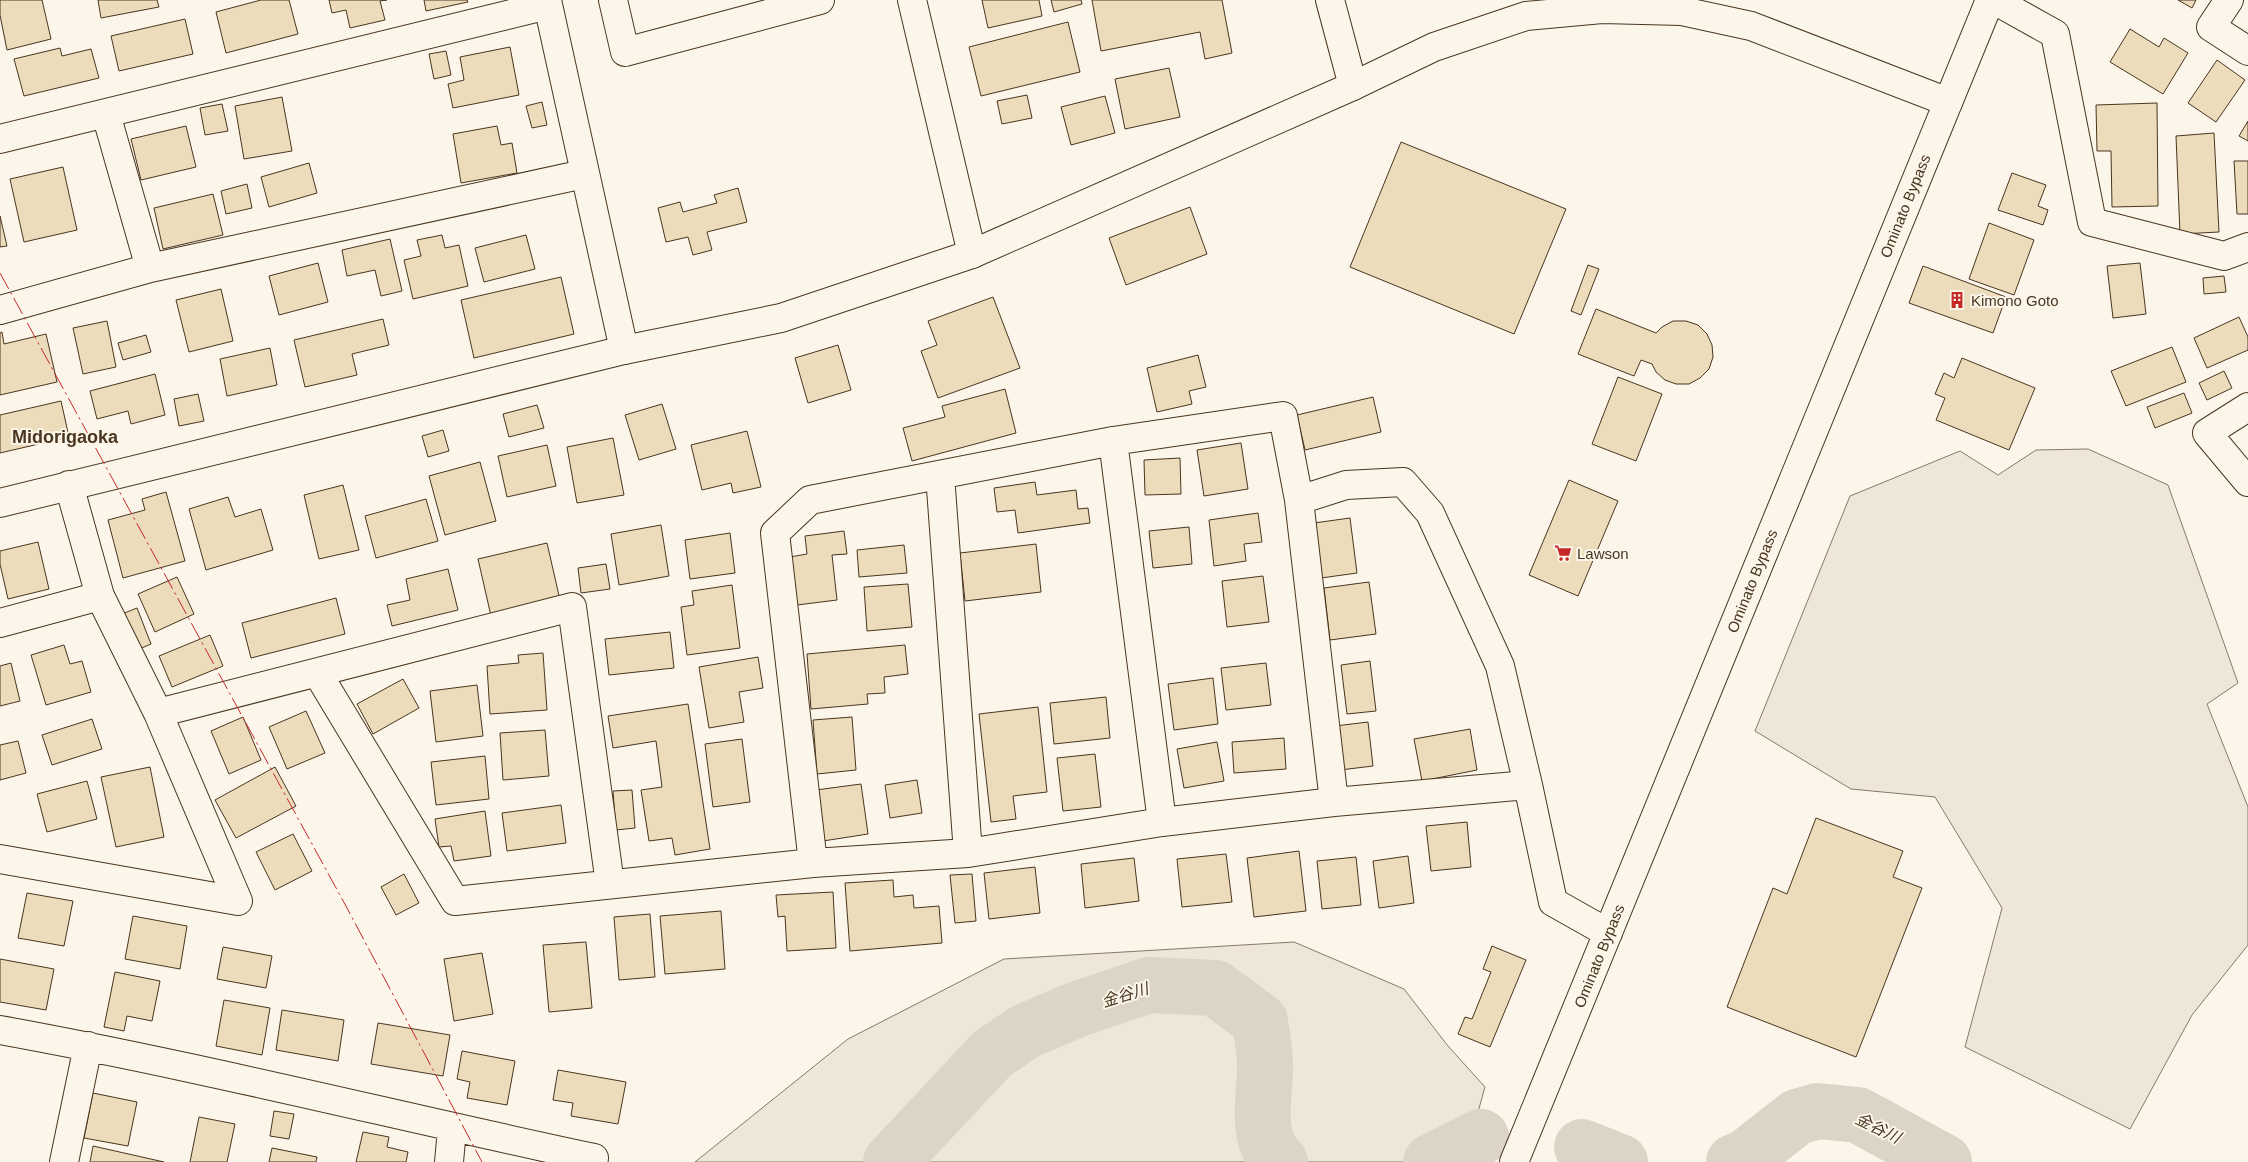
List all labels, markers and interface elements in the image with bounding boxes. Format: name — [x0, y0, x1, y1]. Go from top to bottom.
street label: Ominato Bypass — [1877, 152, 1933, 260]
building icon: Kimono Goto — [1947, 290, 1967, 310]
place label: Kimono Goto — [1971, 292, 2059, 309]
district label: Midorigaoka — [12, 427, 119, 447]
street label: Ominato Bypass — [1724, 527, 1780, 635]
supermarket icon: Lawson — [1553, 543, 1573, 563]
place label: Lawson — [1577, 545, 1629, 562]
street label: Ominato Bypass — [1571, 902, 1627, 1010]
water label: 金谷川 — [1100, 979, 1152, 1010]
water label: 金谷川 — [1853, 1110, 1905, 1147]

